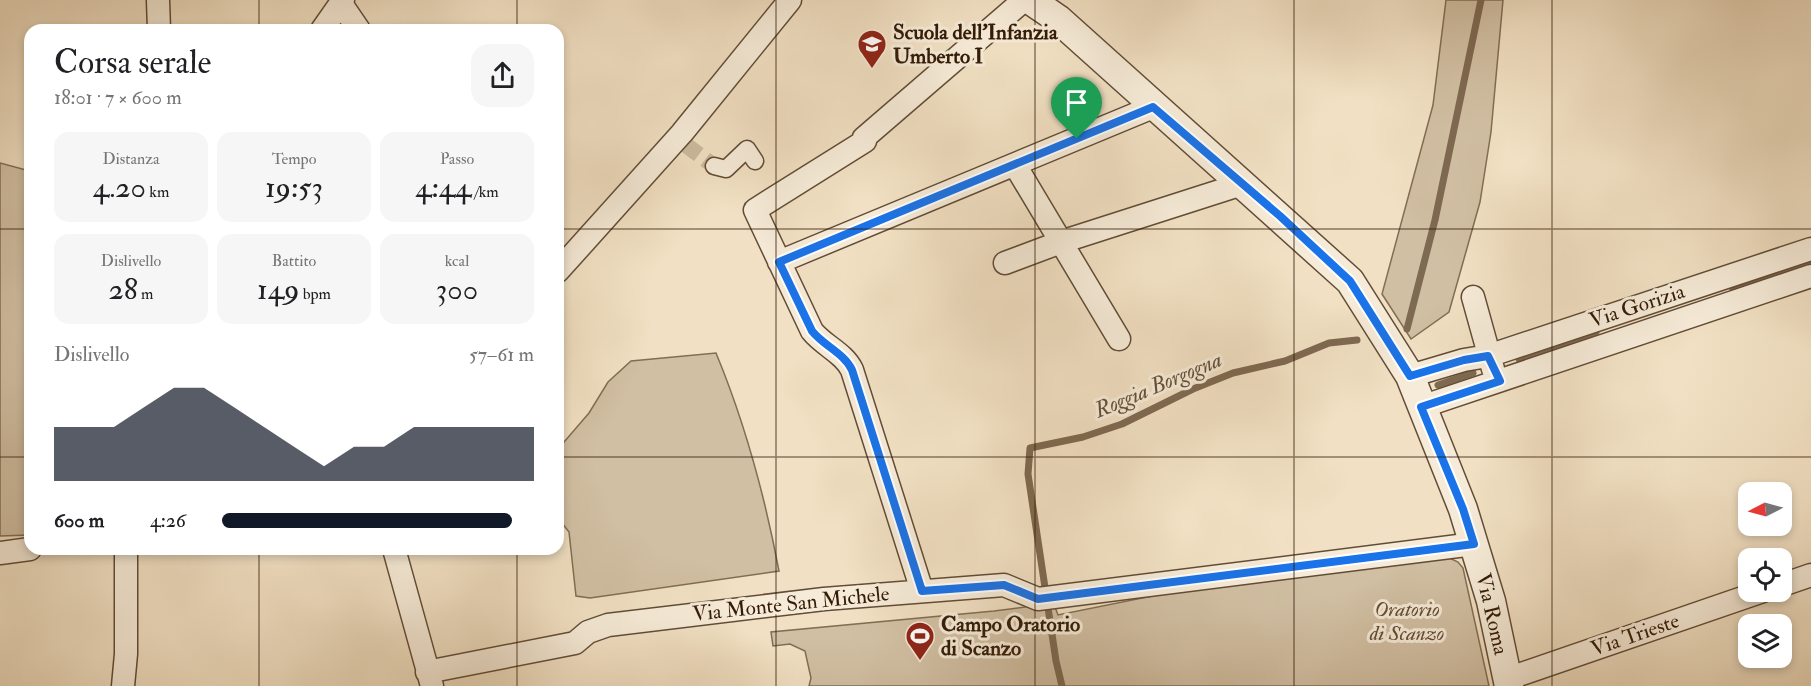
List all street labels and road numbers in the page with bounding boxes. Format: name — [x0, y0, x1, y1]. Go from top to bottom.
street label: Via Gorizia — [1586, 278, 1689, 334]
street label: Via Roma — [1469, 570, 1515, 658]
street label: Via Monte San Michele — [691, 580, 891, 628]
street label: Via Trieste — [1587, 607, 1683, 663]

